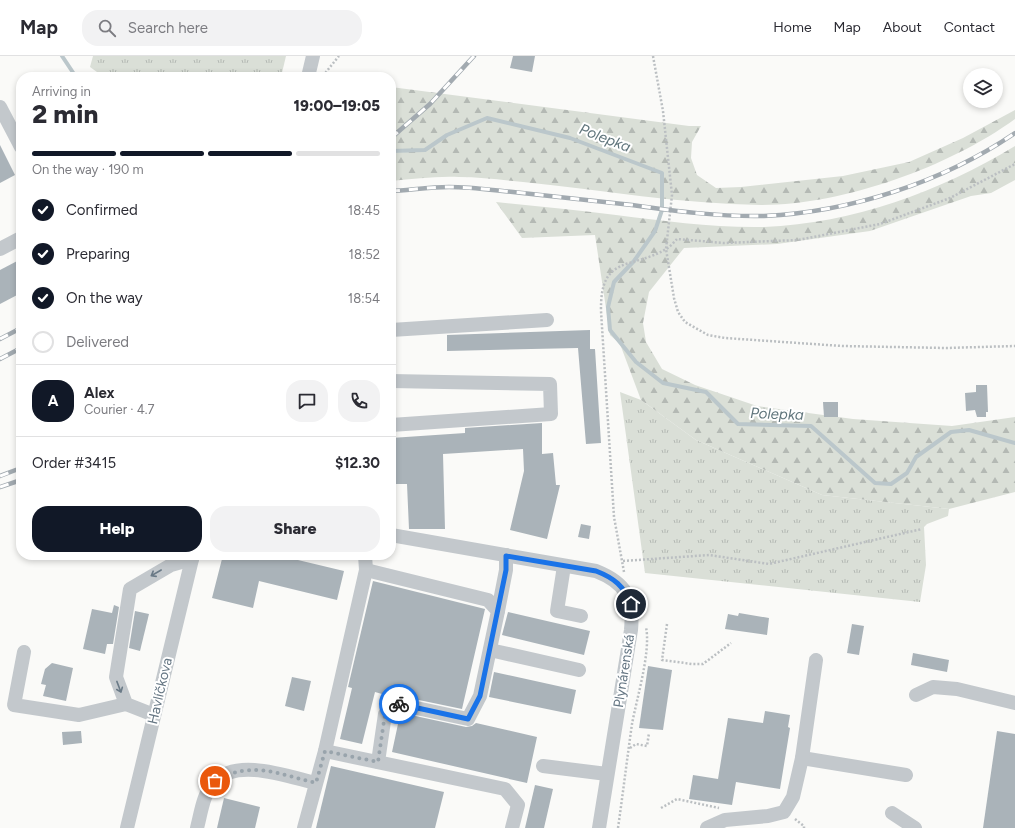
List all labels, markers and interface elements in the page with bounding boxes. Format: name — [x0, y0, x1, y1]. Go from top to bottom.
search box — [82, 10, 362, 46]
text: Map — [20, 16, 58, 39]
icon: search — [96, 17, 118, 39]
text: Search here — [128, 19, 208, 37]
text: Home — [773, 19, 812, 36]
text: Map — [834, 19, 861, 36]
text: About — [883, 19, 922, 36]
text: Contact — [944, 19, 995, 36]
map controls — [963, 68, 1003, 108]
button: layers — [963, 68, 1003, 108]
text: Arriving in — [32, 84, 91, 99]
text: 19:00–19:05 — [294, 97, 380, 115]
text: 2 min — [32, 98, 98, 130]
water label: Polepka — [577, 120, 633, 156]
text: On the way · 190 m — [32, 162, 144, 177]
icon: check — [32, 199, 54, 221]
text: Confirmed — [66, 201, 138, 219]
text: 18:45 — [348, 203, 380, 218]
icon: check — [32, 243, 54, 265]
text: Preparing — [66, 245, 130, 263]
text: 18:52 — [349, 247, 380, 262]
icon: check — [32, 287, 54, 309]
text: On the way — [66, 289, 143, 307]
text: 18:54 — [348, 291, 380, 306]
text: Delivered — [66, 333, 129, 351]
button: chat — [286, 380, 328, 422]
button: phone — [338, 380, 380, 422]
text: Alex — [84, 384, 114, 402]
text: A — [48, 392, 58, 410]
text: Courier · 4.7 — [84, 402, 155, 417]
water label: Polepka — [750, 404, 804, 424]
text: Order #3415 — [32, 454, 116, 472]
text: $12.30 — [335, 454, 380, 472]
button: Help — [32, 506, 202, 552]
button: Share — [210, 506, 380, 552]
one-way arrow — [150, 570, 162, 578]
pin — [614, 587, 648, 621]
icon: home — [620, 593, 642, 615]
street label: Plynárenská — [610, 633, 638, 709]
street label: Havlíčkova — [144, 656, 176, 726]
one-way arrow — [116, 680, 124, 692]
courier — [379, 684, 419, 724]
icon: bike — [388, 693, 410, 715]
pin — [198, 764, 232, 798]
icon: bag — [204, 770, 226, 792]

